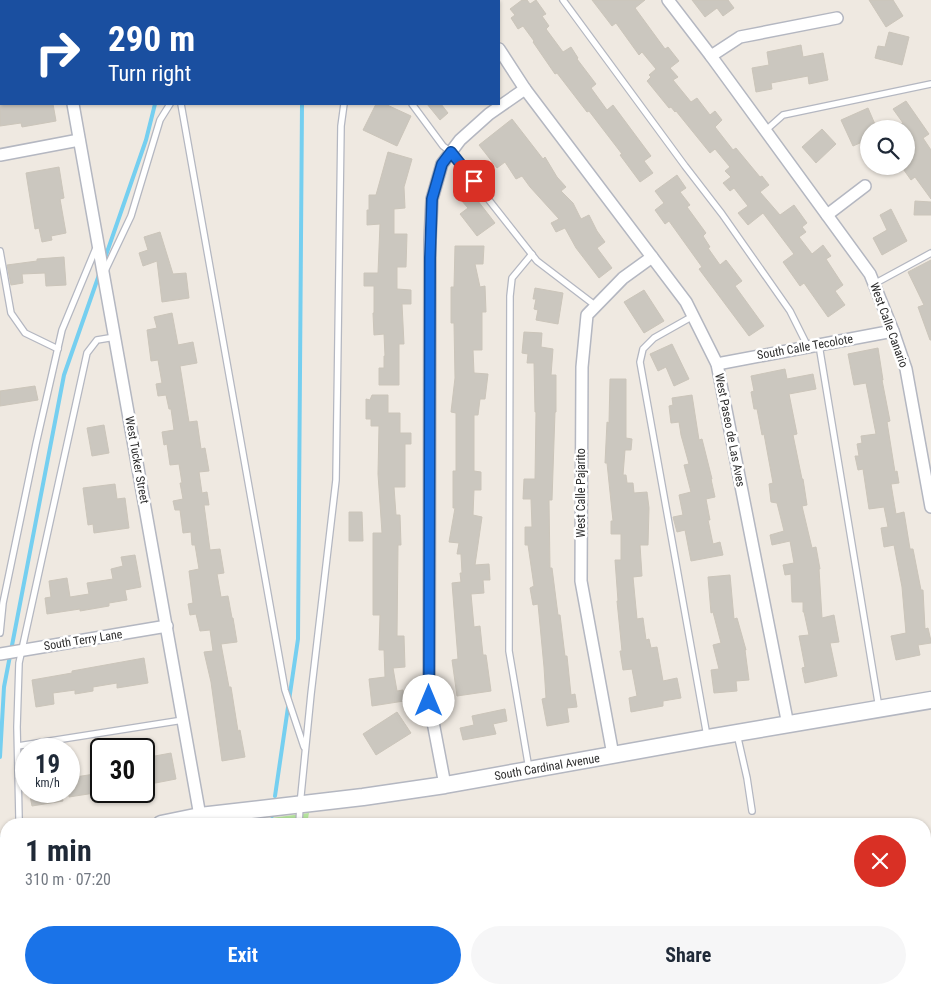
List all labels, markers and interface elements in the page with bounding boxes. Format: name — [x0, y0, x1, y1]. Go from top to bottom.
text: 290 m — [108, 19, 195, 60]
icon: right — [25, 20, 90, 85]
text: Turn right — [108, 61, 191, 86]
map controls — [860, 120, 915, 175]
button: search — [860, 120, 915, 175]
pin — [453, 160, 495, 202]
icon: arrive — [460, 167, 488, 195]
street label: West Calle Canario — [867, 281, 911, 369]
street label: South Calle Tecolote — [756, 332, 854, 362]
street label: West Paseo de Las Aves — [712, 372, 748, 488]
street label: West Tucker Street — [122, 415, 152, 505]
street label: West Calle Pajarito — [574, 448, 588, 538]
street label: South Terry Lane — [43, 627, 124, 653]
position arrow — [402, 674, 454, 726]
speed limit sign: 30 — [90, 738, 155, 803]
text: 19 — [35, 750, 60, 779]
street label: South Cardinal Avenue — [493, 751, 601, 783]
text: km/h — [35, 776, 60, 790]
text: 1 min — [25, 833, 92, 868]
button: close — [854, 835, 906, 887]
text: 310 m · 07:20 — [25, 870, 111, 889]
button: Exit — [25, 926, 461, 984]
button: Share — [471, 926, 906, 984]

